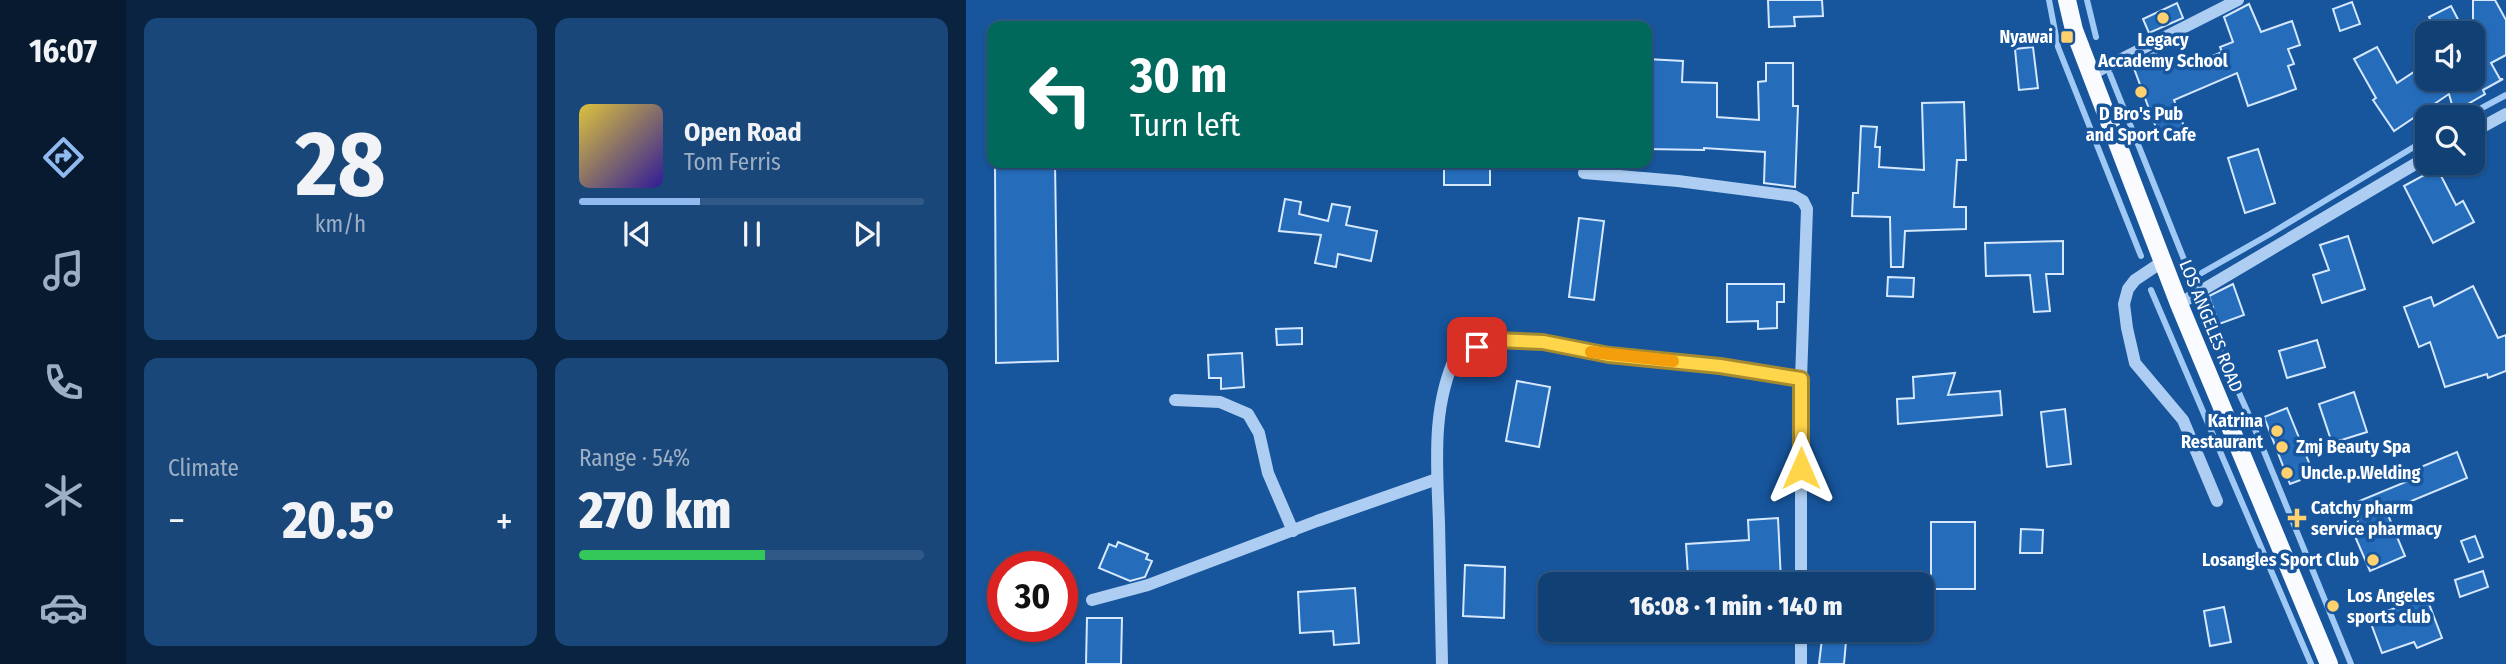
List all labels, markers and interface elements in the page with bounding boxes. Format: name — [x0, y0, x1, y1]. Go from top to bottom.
marker: Legacy Accademy School — [2155, 10, 2171, 26]
map controls — [2415, 21, 2485, 175]
button: sound — [2415, 21, 2485, 91]
place label: Nyawai — [1999, 26, 2053, 48]
marker: Nyawai — [2059, 29, 2075, 45]
place label: Legacy Accademy School — [2097, 29, 2228, 72]
text: 16:07 — [29, 32, 97, 70]
text: 30 m — [1130, 46, 1228, 105]
icon: left — [1015, 49, 1106, 140]
marker: D Bro's Pub and Sport Cafe — [2133, 84, 2149, 100]
place label: D Bro's Pub and Sport Cafe — [2086, 103, 2196, 146]
button: search — [2415, 105, 2485, 175]
text: Turn left — [1130, 106, 1240, 144]
text: 28 — [295, 110, 386, 219]
text: Open Road — [684, 117, 802, 148]
icon: directions — [39, 133, 88, 182]
text: Tom Ferris — [684, 148, 781, 176]
text: km/h — [315, 210, 366, 238]
icon: previous — [618, 215, 656, 253]
icon: pause — [733, 215, 771, 253]
icon: next — [848, 215, 886, 253]
icon: music — [39, 246, 88, 295]
street label: LOS ANGELES ROAD — [2174, 257, 2248, 395]
pin — [1447, 317, 1507, 377]
icon: arrive — [1458, 328, 1496, 366]
icon: phone — [39, 358, 88, 407]
place label: Katrina Restaurant — [2181, 410, 2264, 453]
marker: Katrina Restaurant — [2269, 423, 2285, 439]
position arrow — [1764, 431, 1838, 505]
place label: Zmj Beauty Spa — [2296, 436, 2411, 458]
marker: Zmj Beauty Spa — [2274, 439, 2290, 455]
text: Range · 54% — [579, 444, 690, 472]
text: Climate — [168, 454, 239, 482]
place label: Uncle.p.Welding — [2301, 462, 2420, 484]
marker: Uncle.p.Welding — [2279, 465, 2295, 481]
icon: climate — [39, 471, 88, 520]
text: 270 km — [579, 479, 731, 542]
text: 20.5° — [283, 489, 398, 552]
place label: Catchy pharm service pharmacy — [2311, 497, 2442, 540]
text: − — [168, 498, 185, 544]
text: + — [496, 498, 513, 544]
marker: Catchy pharm service pharmacy — [2289, 510, 2305, 526]
place label: Losangles Sport Club — [2202, 549, 2359, 571]
speed limit sign: 30 — [987, 551, 1078, 642]
marker: Losangles Sport Club — [2365, 552, 2381, 568]
icon: car — [39, 583, 88, 632]
place label: Los Angeles sports club — [2347, 585, 2435, 628]
text: 16:08 · 1 min · 140 m — [1629, 591, 1843, 622]
marker: Los Angeles sports club — [2325, 598, 2341, 614]

